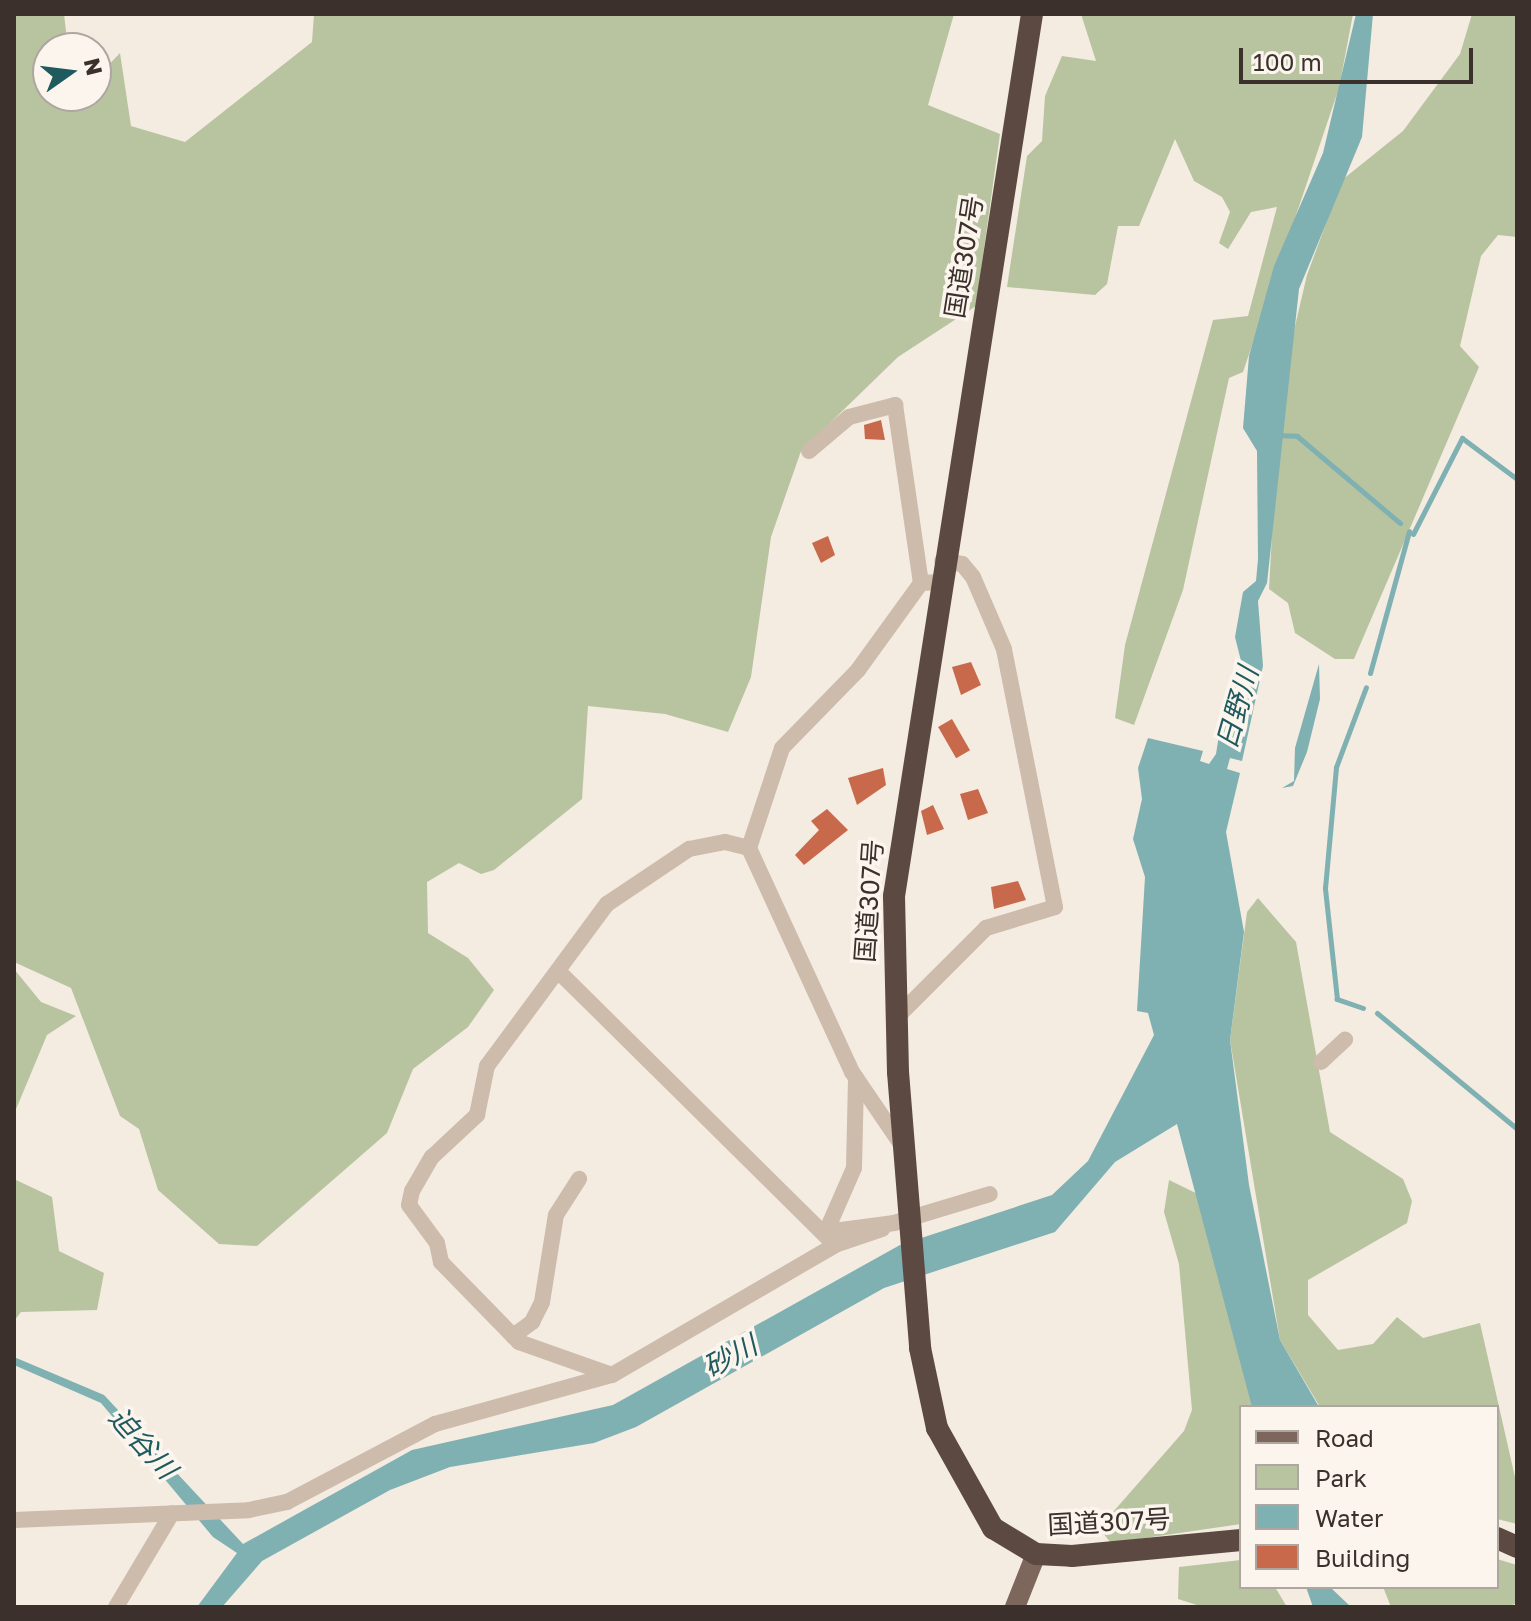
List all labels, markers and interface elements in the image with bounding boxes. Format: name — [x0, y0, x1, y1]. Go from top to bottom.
north arrow — [32, 32, 112, 112]
scale bar — [1243, 32, 1477, 82]
text: 100 m — [1253, 47, 1322, 76]
text: N — [79, 55, 109, 78]
street label: 国道307号 — [939, 194, 989, 320]
water label: 日野川 — [1209, 663, 1265, 753]
street label: 国道307号 — [849, 839, 889, 963]
water label: 砂川 — [697, 1328, 763, 1384]
water label: 迫谷川 — [102, 1401, 184, 1485]
legend — [1239, 1405, 1499, 1589]
text: Road — [1315, 1423, 1374, 1452]
text: Park — [1315, 1463, 1367, 1492]
street label: 国道307号 — [1047, 1503, 1171, 1541]
text: Water — [1315, 1503, 1383, 1532]
text: Building — [1315, 1543, 1410, 1572]

